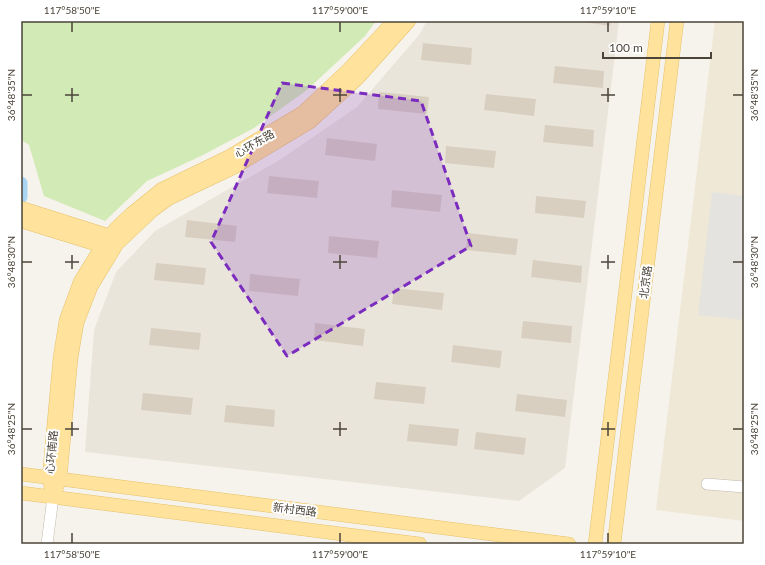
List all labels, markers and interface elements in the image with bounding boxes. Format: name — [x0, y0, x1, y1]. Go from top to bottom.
text: 117°58'50"E — [44, 4, 100, 16]
text: 117°59'00"E — [312, 4, 368, 16]
text: 117°59'10"E — [580, 4, 636, 16]
scale bar — [603, 34, 711, 60]
text: 100 m — [609, 40, 643, 55]
text: 36°48'35"N — [5, 69, 17, 121]
text: 36°48'35"N — [748, 69, 760, 121]
street label: 心环东路 — [232, 126, 276, 160]
text: 36°48'30"N — [5, 236, 17, 288]
text: 36°48'30"N — [748, 236, 760, 288]
street label: 北京路 — [637, 265, 653, 299]
text: 36°48'25"N — [5, 403, 17, 455]
text: 36°48'25"N — [748, 403, 760, 455]
street label: 心环南路 — [43, 430, 59, 474]
street label: 新村西路 — [272, 500, 318, 518]
text: 117°58'50"E — [44, 548, 100, 560]
text: 117°59'00"E — [312, 548, 368, 560]
text: 117°59'10"E — [580, 548, 636, 560]

